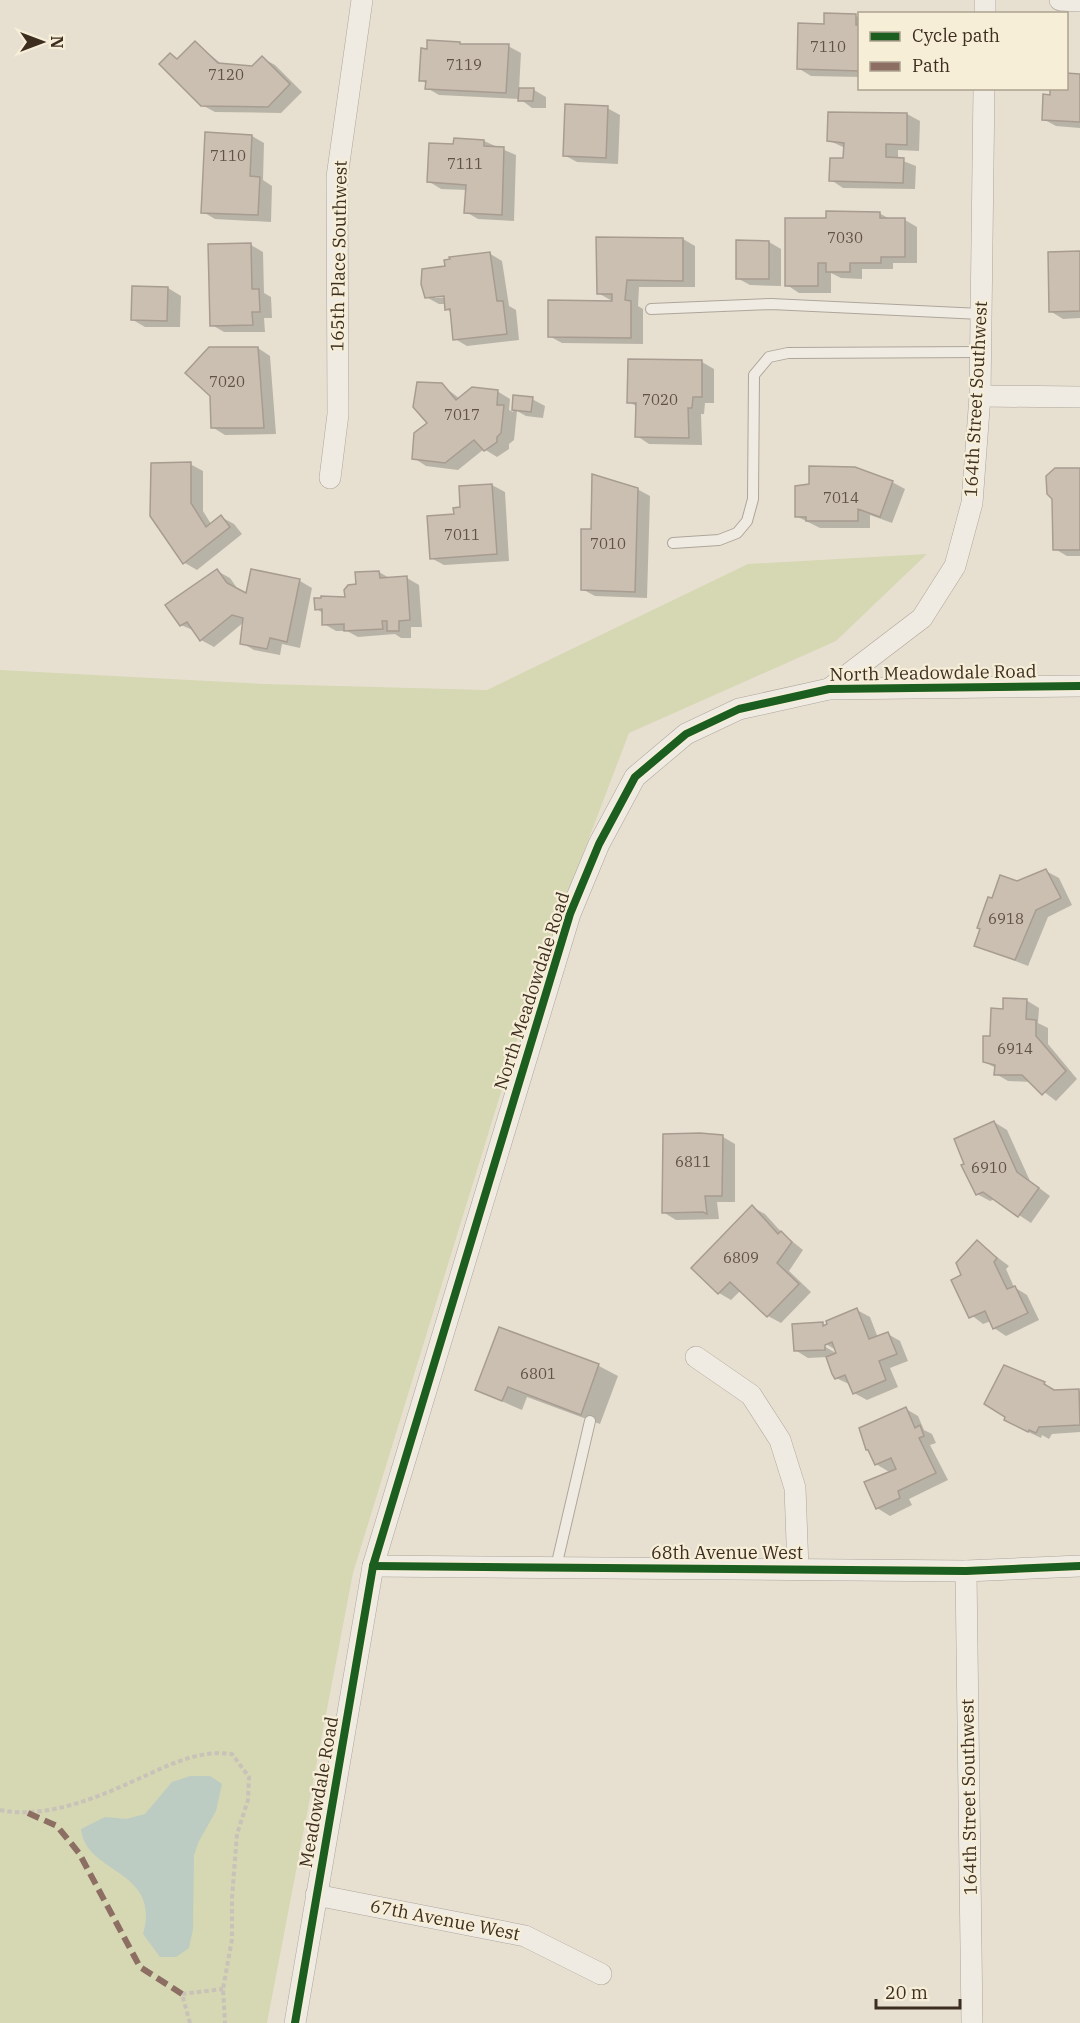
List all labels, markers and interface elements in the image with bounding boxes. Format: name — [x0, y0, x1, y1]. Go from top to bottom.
north arrow — [12, 12, 72, 72]
legend — [858, 12, 1068, 90]
text: Cycle path — [912, 24, 1000, 47]
text: N — [47, 36, 67, 48]
house number: 7110 — [810, 37, 846, 56]
text: Path — [912, 54, 950, 77]
house number: 7119 — [446, 55, 482, 74]
house number: 7120 — [208, 65, 244, 84]
house number: 7110 — [210, 146, 246, 165]
house number: 7111 — [447, 154, 483, 173]
street label: 165th Place Southwest — [325, 160, 352, 352]
house number: 7030 — [827, 228, 863, 247]
street label: 164th Street Southwest — [959, 300, 992, 498]
house number: 7020 — [209, 372, 245, 391]
house number: 7020 — [642, 390, 678, 409]
house number: 7017 — [444, 405, 480, 424]
house number: 7014 — [823, 488, 859, 507]
house number: 7011 — [444, 525, 480, 544]
house number: 7010 — [590, 534, 626, 553]
street label: North Meadowdale Road — [829, 659, 1037, 686]
street label: North Meadowdale Road — [489, 889, 574, 1093]
house number: 6918 — [988, 909, 1024, 928]
house number: 6914 — [997, 1039, 1033, 1058]
house number: 6811 — [675, 1152, 711, 1171]
house number: 6910 — [971, 1158, 1007, 1177]
house number: 6809 — [723, 1248, 759, 1267]
house number: 6801 — [520, 1364, 556, 1383]
street label: 68th Avenue West — [651, 1541, 803, 1564]
street label: 164th Street Southwest — [955, 1698, 982, 1896]
street label: Meadowdale Road — [294, 1714, 343, 1869]
street label: 67th Avenue West — [368, 1894, 522, 1945]
scale bar — [876, 1972, 960, 2010]
text: 20 m — [885, 1981, 928, 2004]

